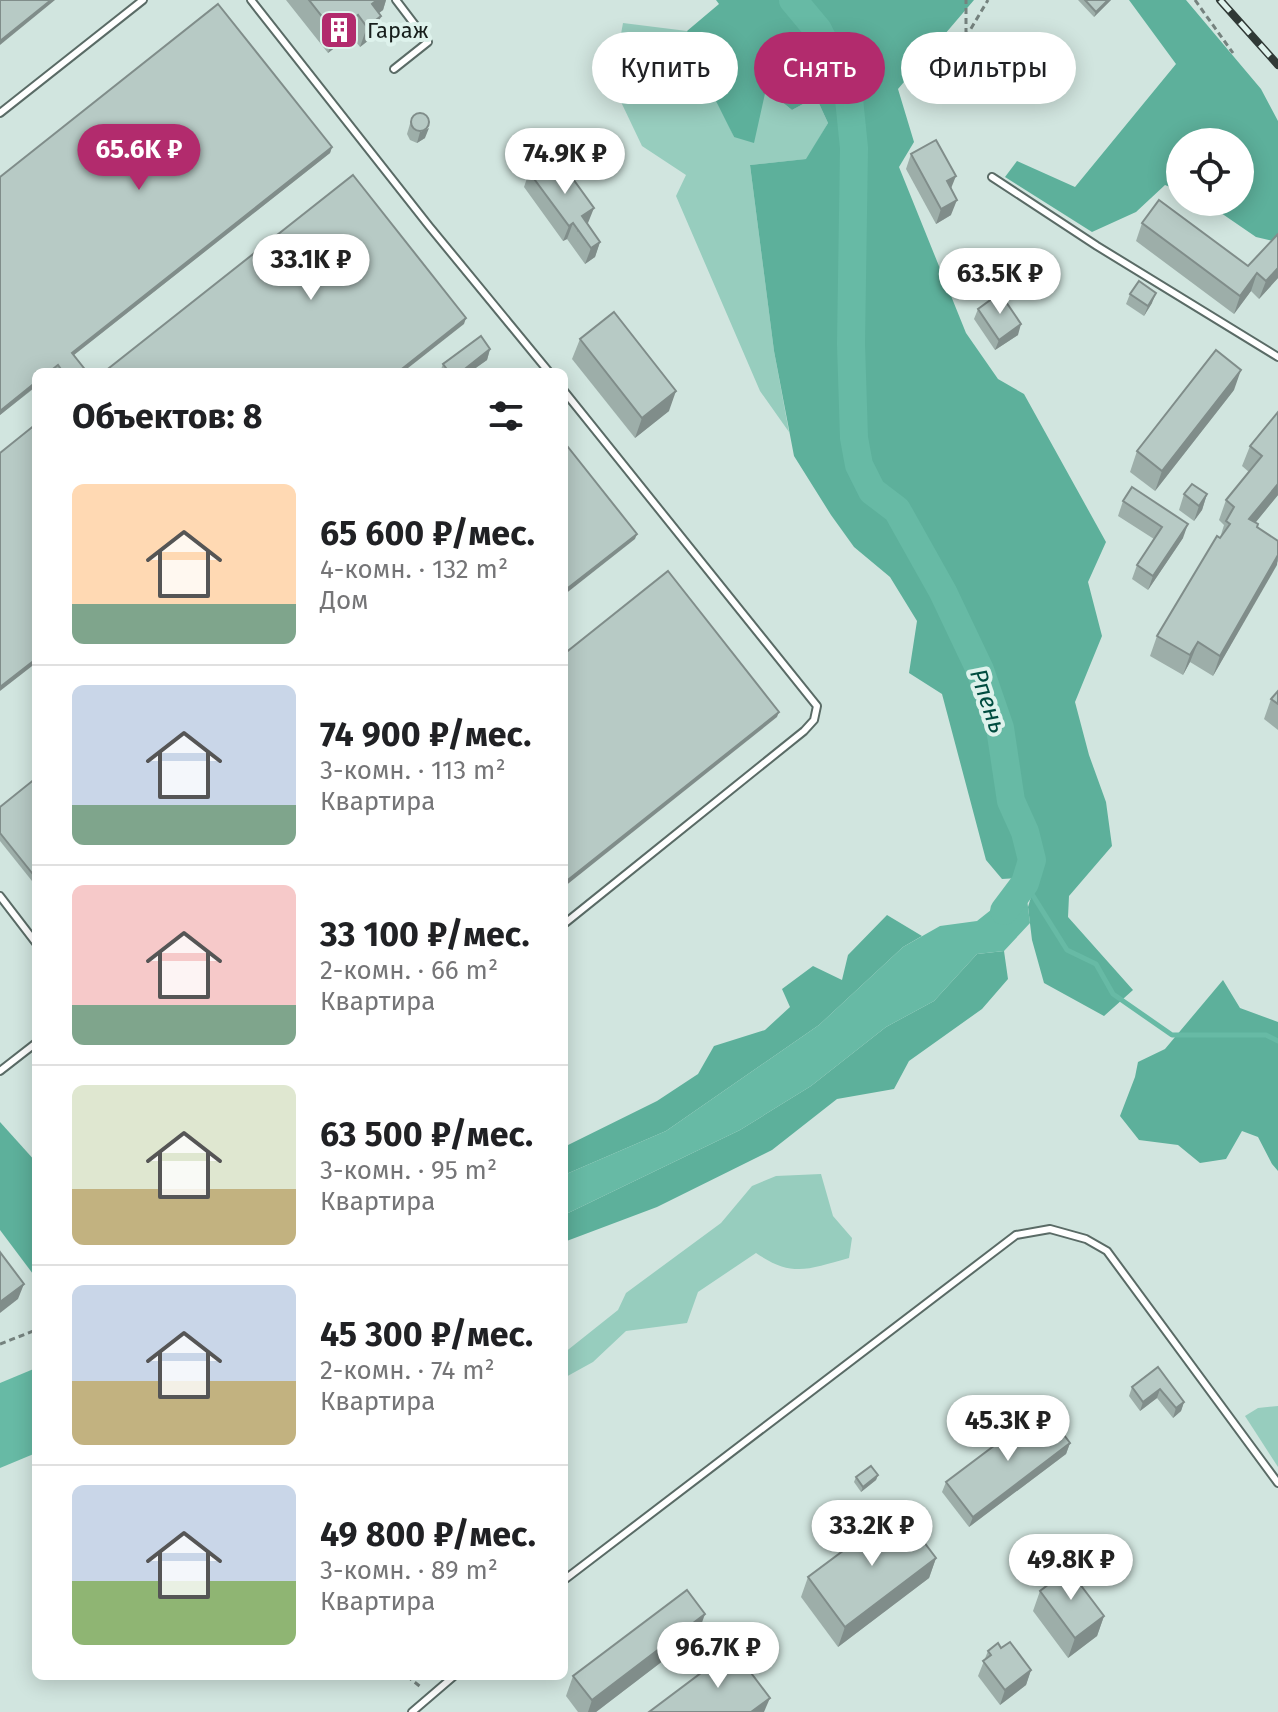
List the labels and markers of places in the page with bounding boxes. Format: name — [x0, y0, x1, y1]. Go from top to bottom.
building icon: Гараж — [318, 9, 360, 51]
place label: Гараж — [367, 17, 429, 44]
pin: 65.6K ₽ — [65, 124, 213, 192]
pin: 74.9K ₽ — [491, 128, 639, 196]
pin: 33.1K ₽ — [237, 234, 385, 302]
pin: 63.5K ₽ — [926, 248, 1074, 316]
pin: 45.3K ₽ — [934, 1395, 1082, 1463]
pin: 33.2K ₽ — [798, 1500, 946, 1568]
pin: 49.8K ₽ — [997, 1534, 1145, 1602]
pin: 96.7K ₽ — [644, 1622, 792, 1690]

